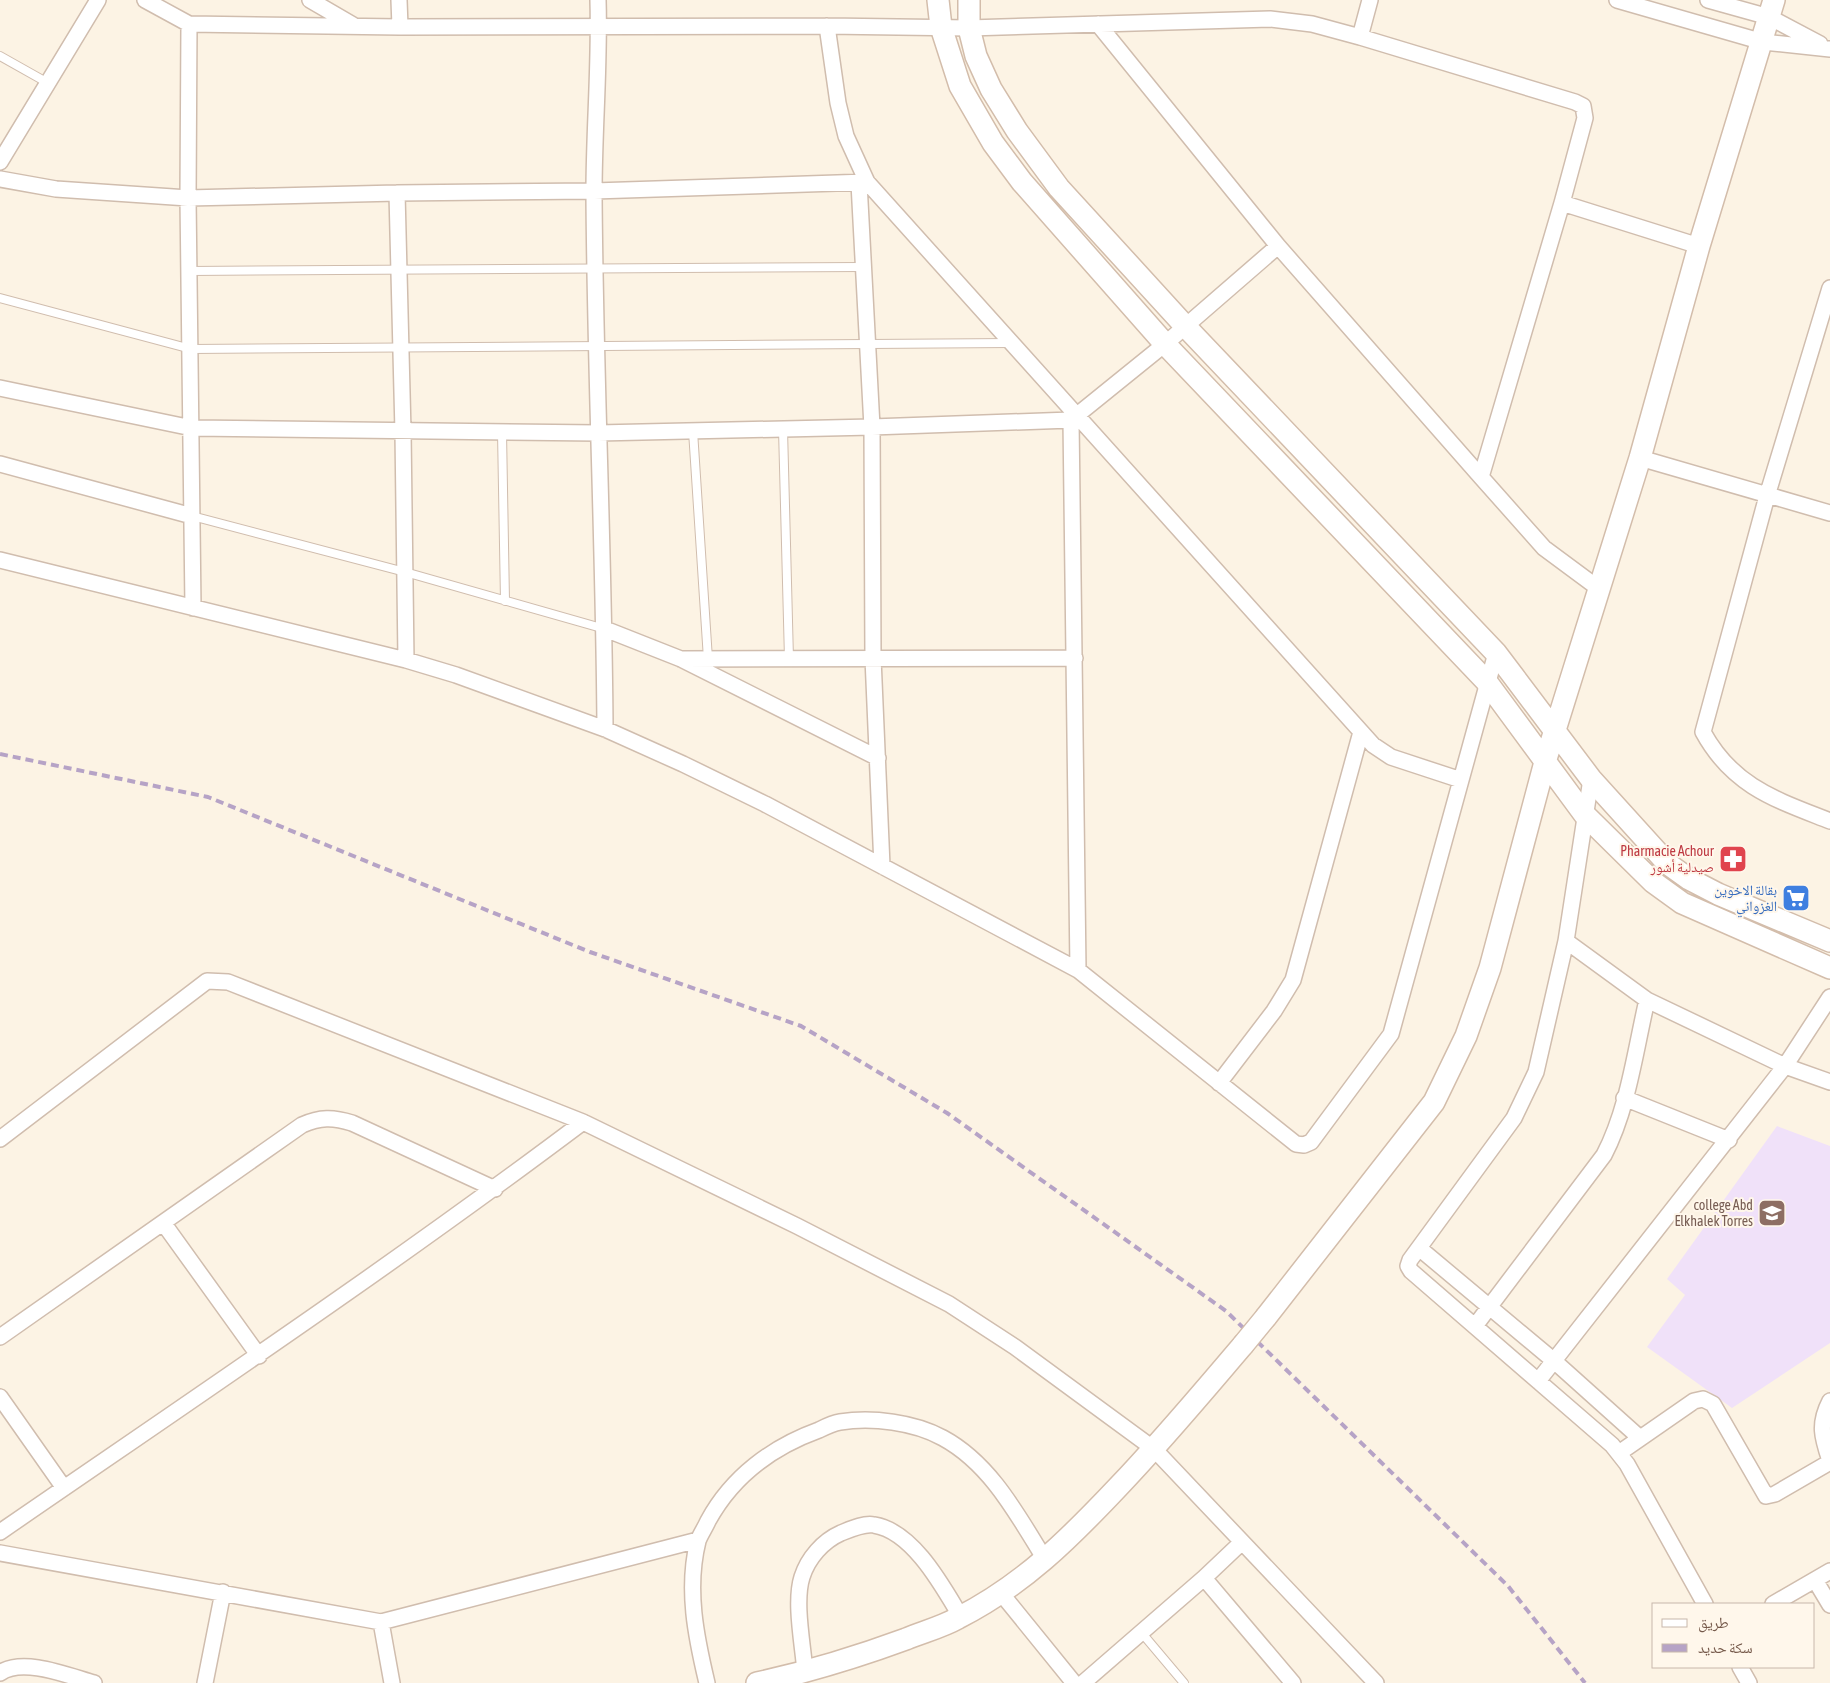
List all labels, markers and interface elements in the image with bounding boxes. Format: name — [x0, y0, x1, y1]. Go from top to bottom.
place label: Pharmacie Achour صيدلية أشور — [1620, 843, 1715, 876]
pharmacy icon: Pharmacie Achour صيدلية أشور — [1718, 844, 1748, 874]
place label: بقالة الاخوين الغزواني — [1714, 882, 1777, 918]
supermarket icon: بقالة الاخوين الغزواني — [1781, 883, 1811, 913]
place label: college Abd Elkhalek Torres — [1674, 1197, 1753, 1229]
school or university icon: college Abd Elkhalek Torres — [1757, 1198, 1787, 1228]
legend — [1652, 1603, 1815, 1668]
text: طريق — [1698, 1614, 1729, 1633]
text: سكة حديد — [1698, 1639, 1753, 1656]

